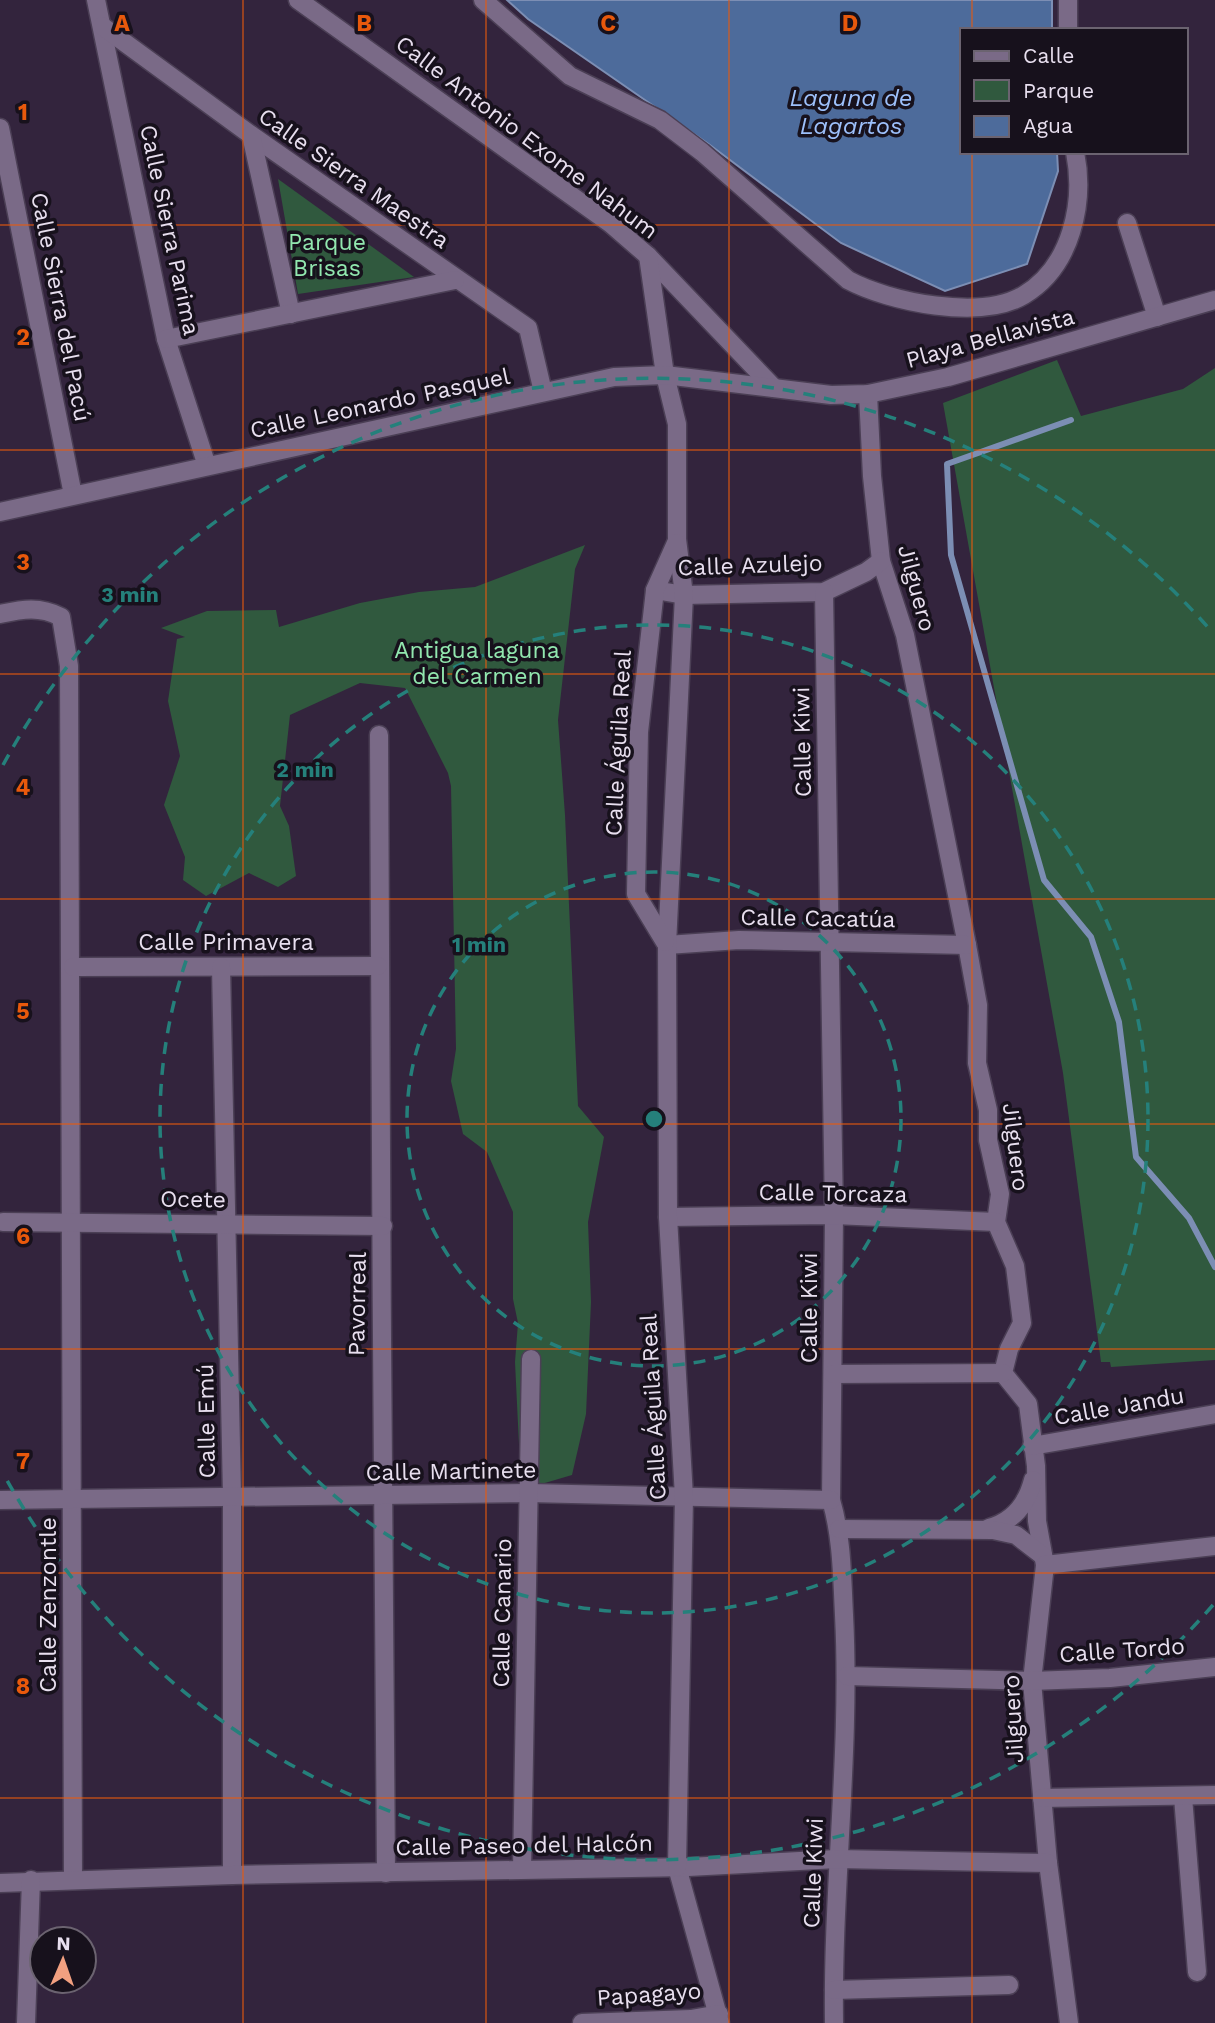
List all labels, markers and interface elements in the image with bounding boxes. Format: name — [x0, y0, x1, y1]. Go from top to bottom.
text: A — [114, 10, 130, 37]
text: B — [356, 10, 372, 37]
text: C — [600, 10, 616, 37]
text: D — [842, 10, 858, 37]
legend — [960, 28, 1187, 154]
street label: Calle Antonio Exome Nahum — [390, 30, 663, 245]
text: Calle — [1023, 43, 1074, 68]
text: Parque — [1023, 78, 1094, 103]
water label: Laguna de Lagartos — [789, 84, 913, 140]
text: 1 — [18, 99, 28, 126]
street label: Calle Sierra Maestra — [253, 102, 454, 254]
text: Agua — [1023, 113, 1073, 138]
street label: Calle Sierra Parima — [134, 122, 205, 338]
street label: Calle Sierra del Pacú — [25, 190, 96, 424]
park label: Parque Brisas — [288, 229, 366, 282]
street label: Playa Bellavista — [903, 303, 1077, 374]
text: 2 — [16, 324, 30, 351]
street label: Calle Leonardo Pasquel — [248, 363, 512, 444]
street label: Jilguero — [892, 542, 941, 634]
text: 3 — [16, 549, 30, 576]
street label: Calle Azulejo — [677, 549, 823, 582]
text: 3 min — [101, 582, 159, 607]
park label: Antigua laguna del Carmen — [394, 637, 560, 690]
street label: Calle Águila Real — [600, 649, 637, 837]
street label: Calle Kiwi — [788, 686, 817, 797]
text: 2 min — [276, 757, 334, 782]
text: 4 — [16, 774, 31, 801]
street label: Calle Cacatúa — [740, 904, 896, 933]
street label: Calle Primavera — [138, 929, 314, 956]
text: 1 min — [452, 932, 506, 957]
text: 5 — [16, 998, 30, 1025]
street label: Jilguero — [997, 1101, 1034, 1193]
centre of rings — [642, 1107, 666, 1131]
street label: Calle Torcaza — [758, 1179, 908, 1208]
street label: Ocete — [160, 1185, 226, 1214]
text: 6 — [16, 1223, 30, 1250]
street label: Pavorreal — [343, 1252, 372, 1356]
street label: Calle Kiwi — [796, 1253, 823, 1363]
street label: Calle Águila Real — [635, 1313, 672, 1501]
street label: Calle Emú — [192, 1363, 221, 1479]
street label: Calle Jandu — [1052, 1382, 1186, 1431]
text: 7 — [16, 1448, 30, 1475]
street label: Calle Martinete — [365, 1457, 537, 1486]
street label: Calle Zenzontle — [35, 1517, 62, 1693]
street label: Calle Canario — [488, 1538, 517, 1688]
street label: Calle Tordo — [1058, 1633, 1186, 1668]
text: 8 — [16, 1673, 30, 1700]
street label: Jilguero — [998, 1674, 1029, 1764]
street label: Calle Kiwi — [798, 1817, 829, 1929]
street label: Calle Paseo del Halcón — [395, 1830, 653, 1861]
north arrow — [28, 1925, 98, 1995]
text: N — [56, 1932, 71, 1955]
street label: Papagayo — [596, 1977, 702, 2012]

